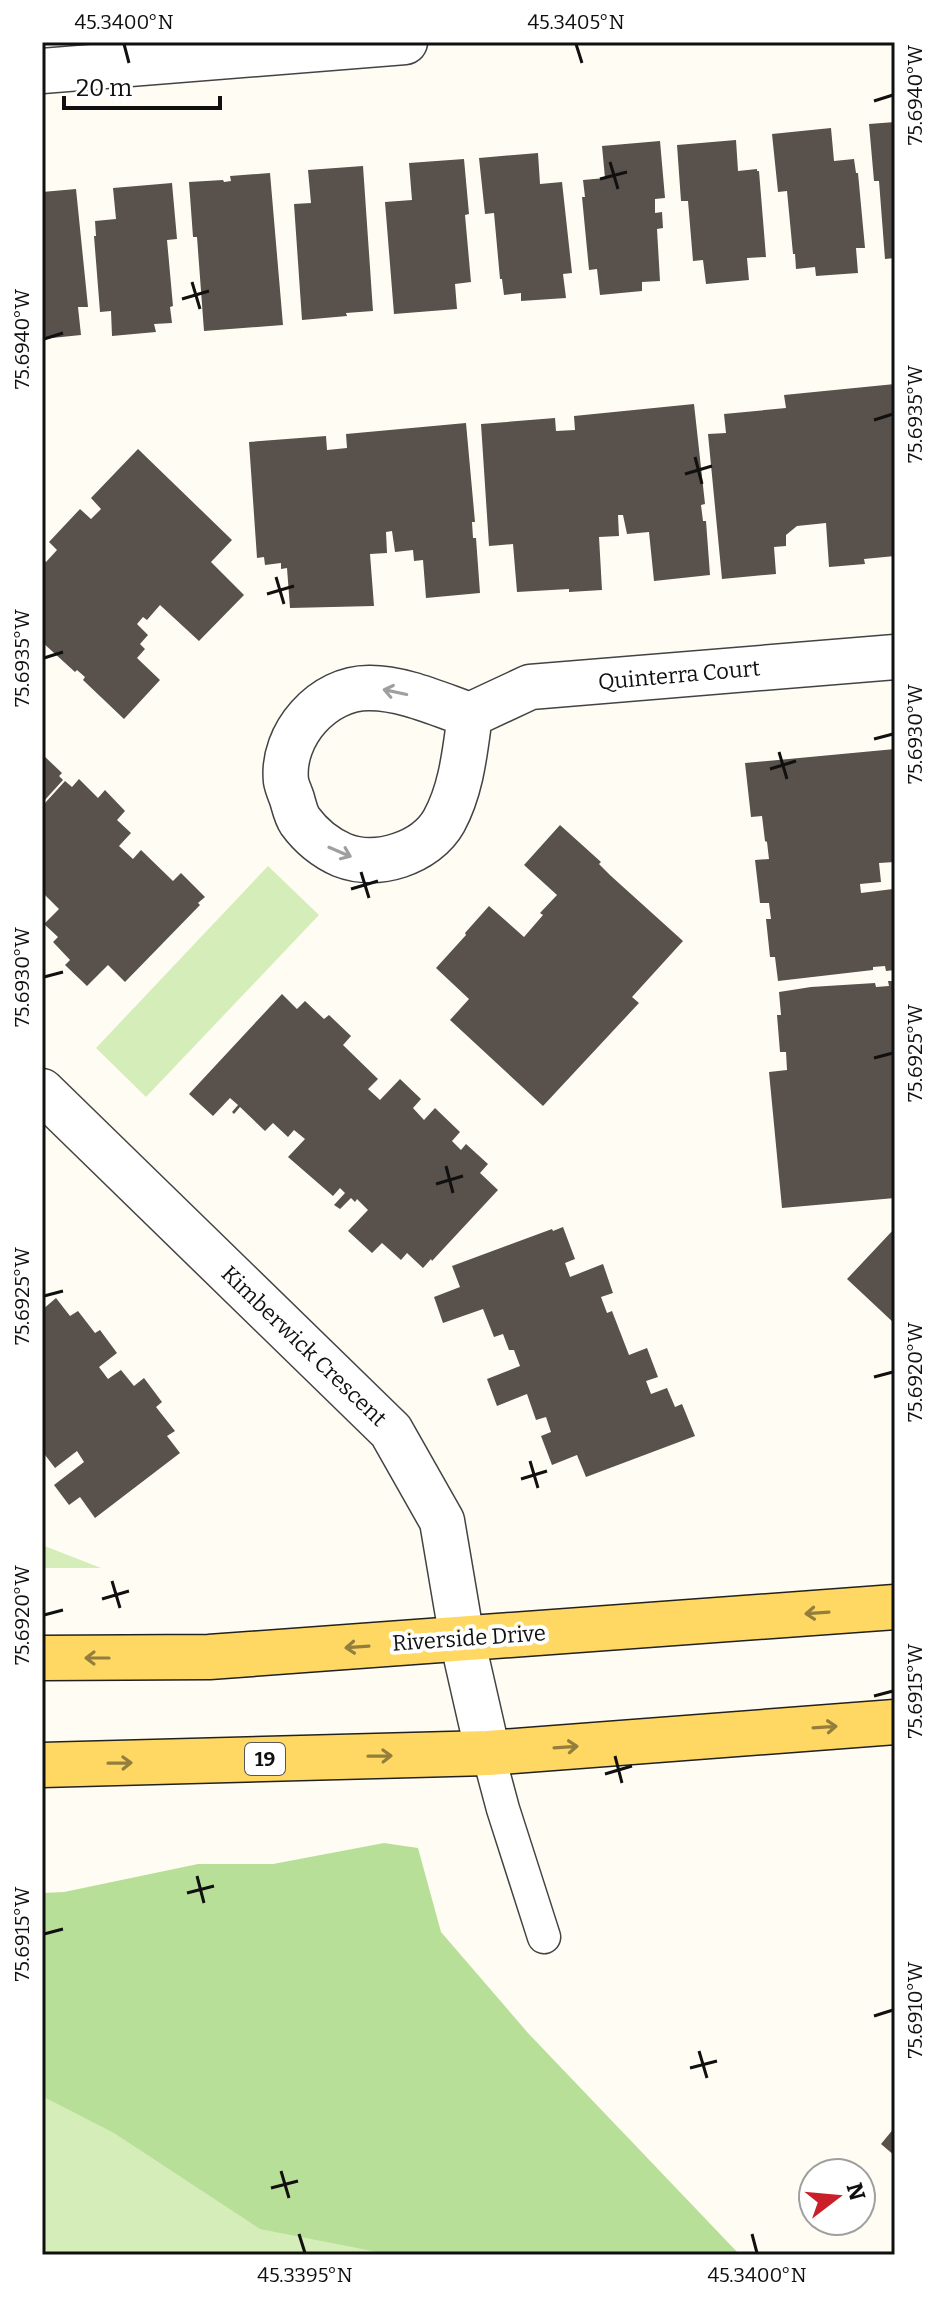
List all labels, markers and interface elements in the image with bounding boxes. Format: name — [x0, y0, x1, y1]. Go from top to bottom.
text: 45.3400°N — [74, 10, 174, 34]
text: 45.3405°N — [527, 10, 625, 34]
text: 75.6940°W — [903, 44, 927, 145]
scale bar — [64, 60, 220, 110]
text: 20 m — [76, 74, 132, 102]
text: 75.6940°W — [10, 288, 34, 389]
text: 75.6935°W — [903, 365, 927, 463]
text: 75.6935°W — [10, 609, 34, 707]
street label: Quinterra Court — [597, 654, 761, 696]
text: 75.6930°W — [903, 683, 927, 784]
one-way arrow — [383, 684, 408, 699]
one-way arrow — [327, 845, 352, 860]
text: 75.6930°W — [10, 926, 34, 1027]
text: 75.6925°W — [903, 1004, 927, 1102]
text: 75.6925°W — [10, 1247, 34, 1345]
street label: Kimberwick Crescent — [216, 1260, 392, 1432]
text: 75.6920°W — [903, 1322, 927, 1422]
text: 75.6920°W — [10, 1565, 34, 1665]
one-way arrow — [804, 1606, 831, 1621]
street label: Riverside Drive — [391, 1619, 547, 1657]
one-way arrow — [344, 1640, 371, 1655]
text: 75.6915°W — [903, 1643, 927, 1739]
one-way arrow — [84, 1650, 111, 1666]
one-way arrow — [811, 1719, 838, 1734]
one-way arrow — [552, 1739, 579, 1754]
road number: 19 — [245, 1743, 285, 1775]
one-way arrow — [366, 1749, 393, 1764]
one-way arrow — [106, 1755, 133, 1770]
text: 75.6915°W — [10, 1886, 34, 1982]
text: 75.6910°W — [903, 1961, 927, 2059]
north arrow — [797, 2157, 877, 2237]
text: N — [840, 2180, 871, 2204]
text: 45.3395°N — [257, 2263, 353, 2287]
text: 45.3400°N — [707, 2263, 807, 2287]

